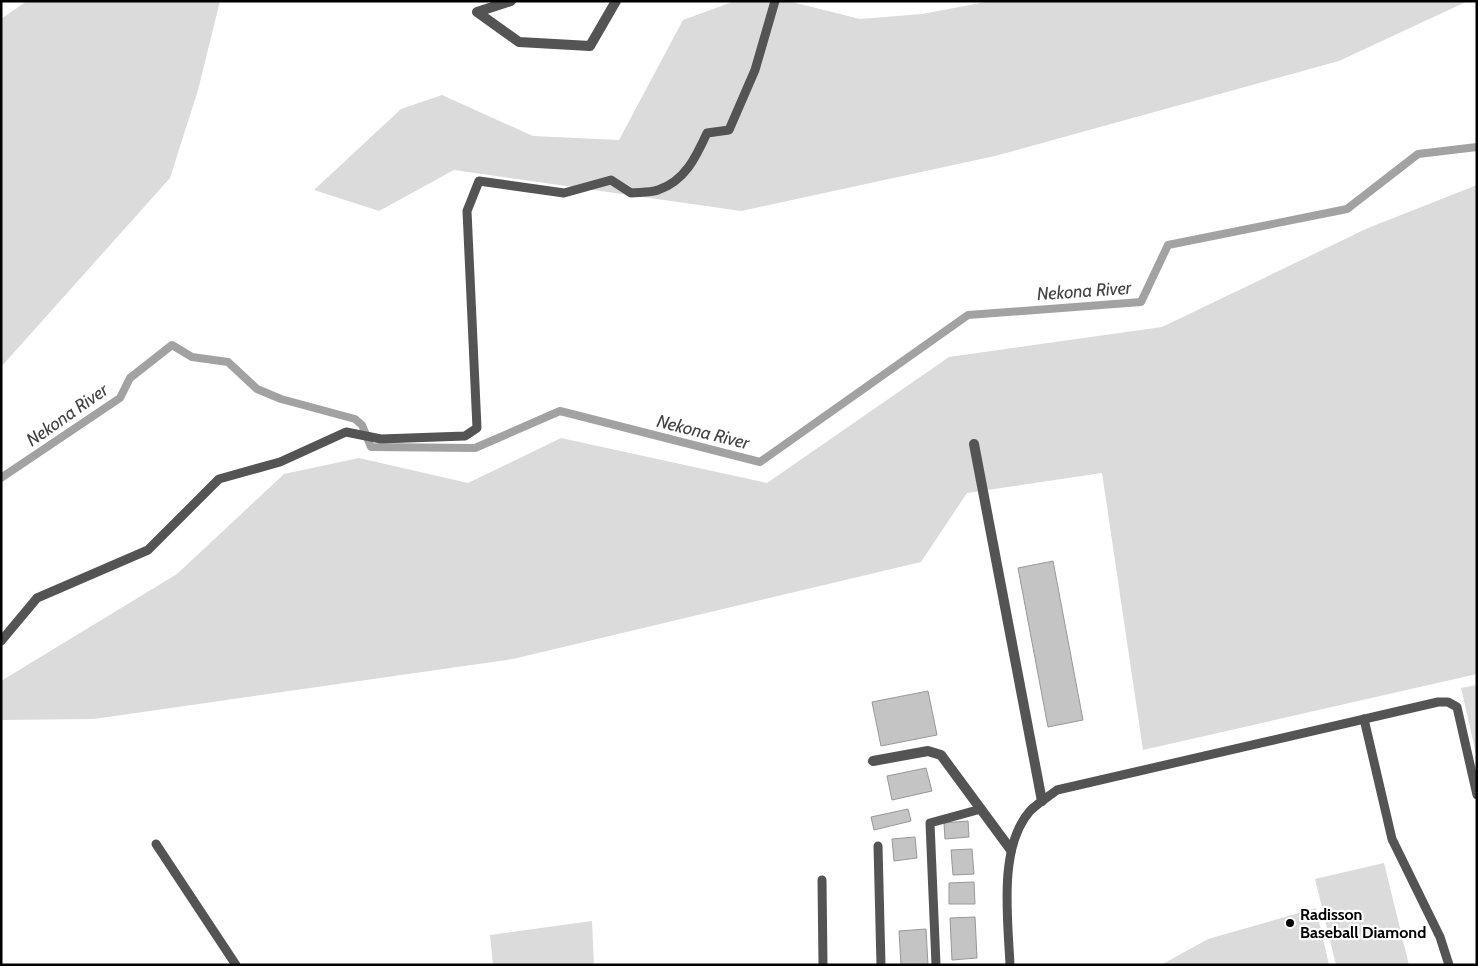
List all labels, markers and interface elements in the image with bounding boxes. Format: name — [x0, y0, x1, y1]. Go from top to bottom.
water label: Nekona River — [1036, 277, 1133, 305]
water label: Nekona River — [22, 378, 113, 451]
water label: Nekona River — [654, 410, 753, 454]
place label: Radisson Baseball Diamond — [1300, 905, 1426, 942]
marker: Radisson Baseball Diamond — [1284, 917, 1296, 929]

